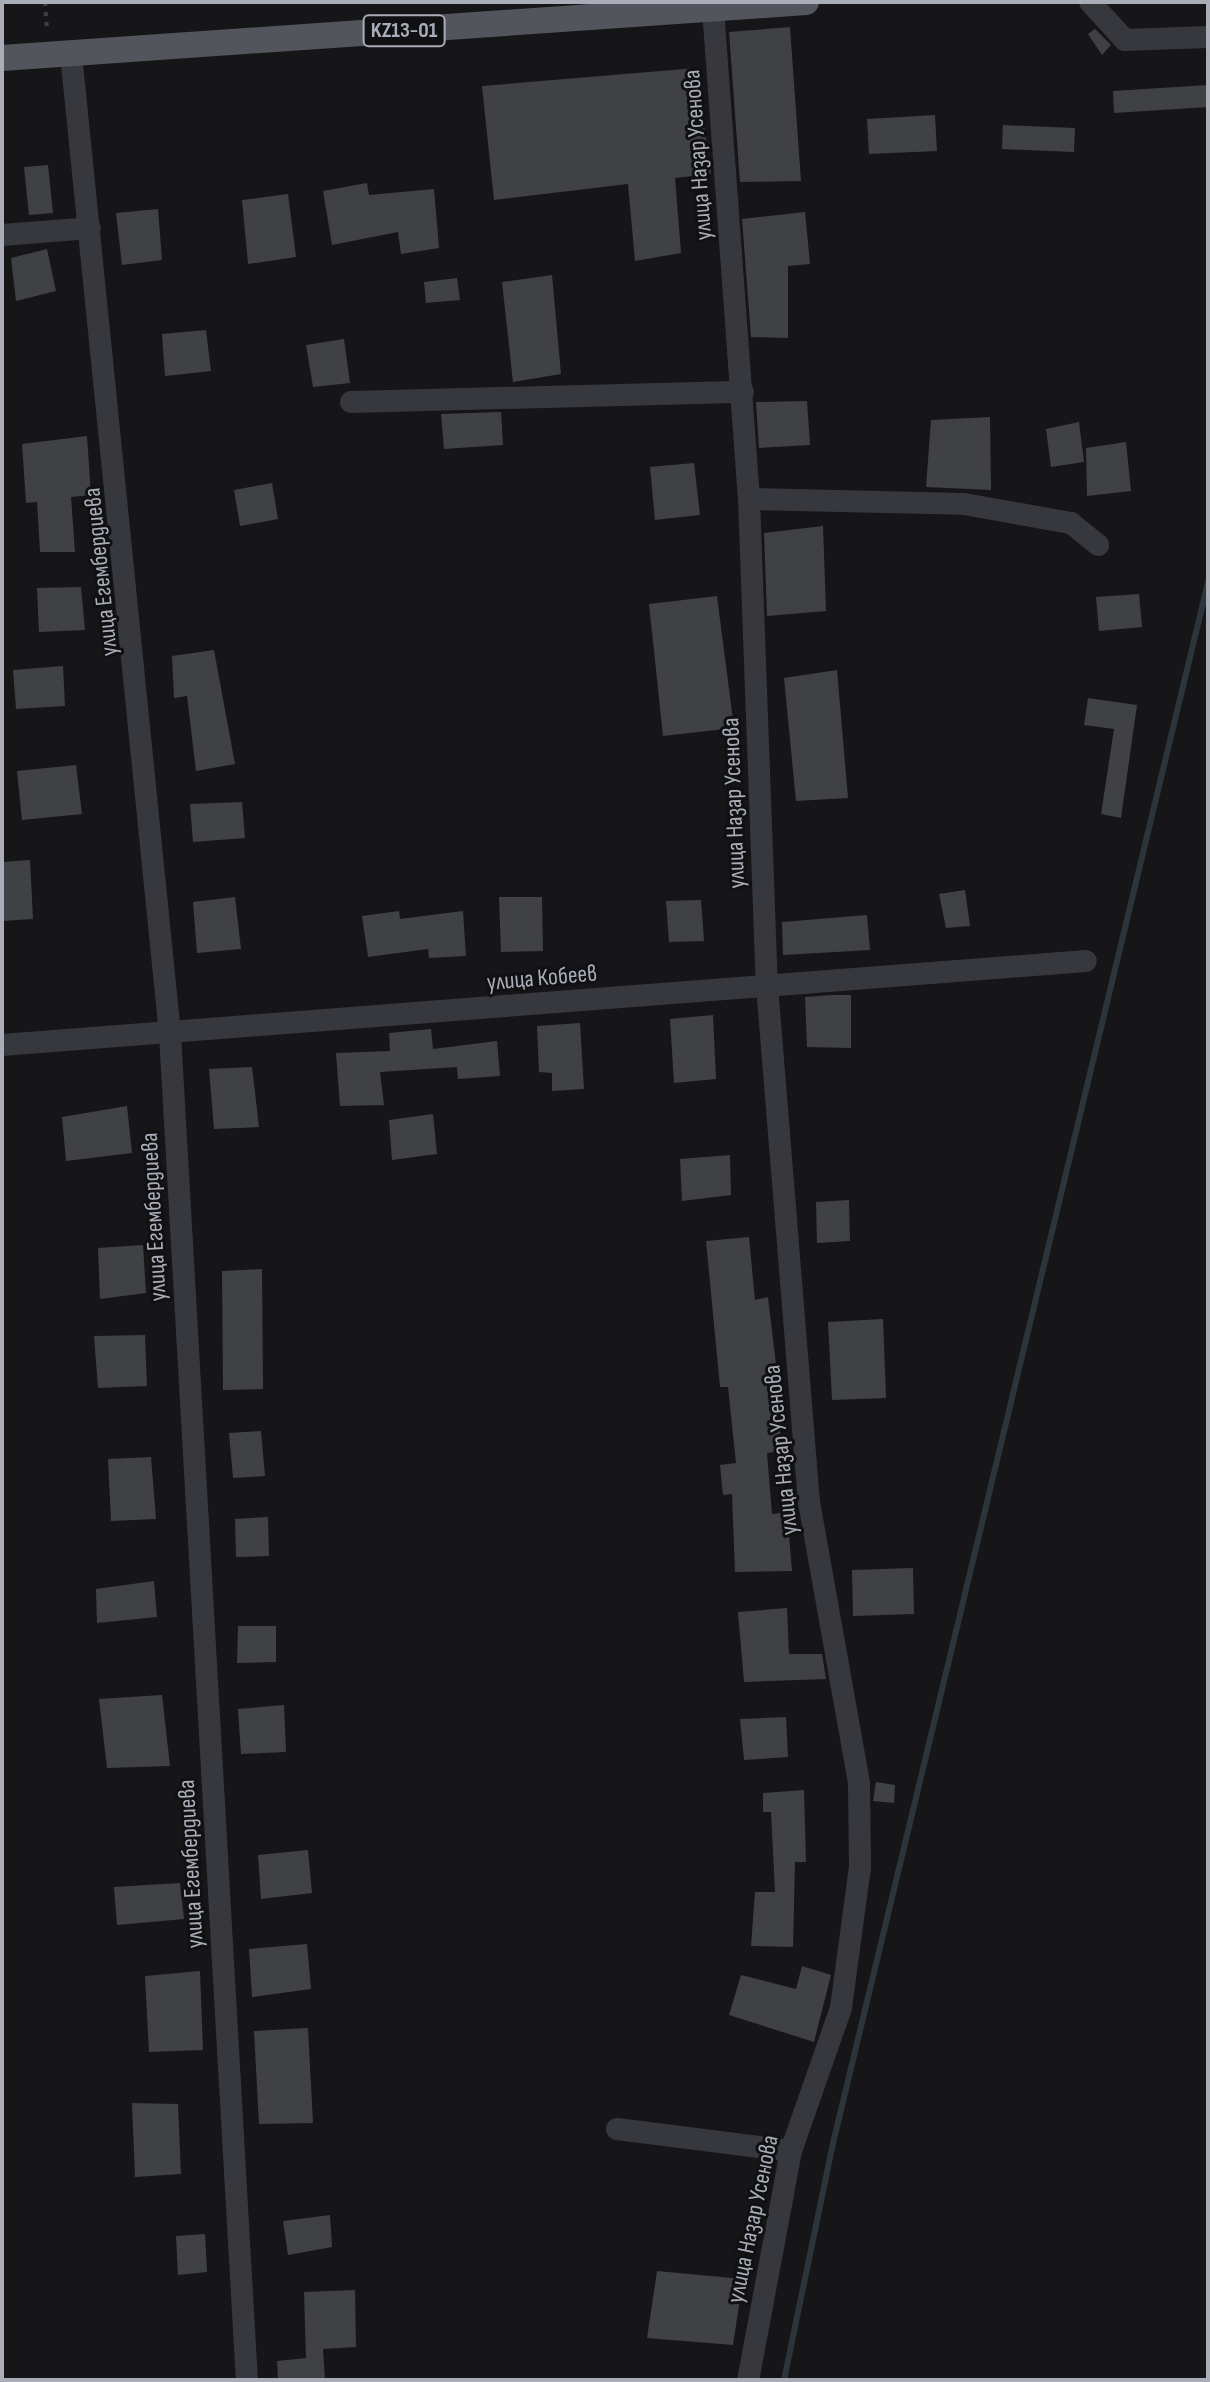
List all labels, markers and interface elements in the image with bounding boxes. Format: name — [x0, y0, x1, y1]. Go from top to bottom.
road number: KZ13-01 — [362, 13, 446, 49]
street label: улица Назар Усенова — [678, 69, 718, 241]
street label: улица Егембердиева — [78, 486, 124, 658]
street label: улица Назар Усенова — [717, 717, 751, 889]
street label: улица Кобеев — [486, 959, 598, 997]
street label: улица Егембердиева — [135, 1132, 173, 1302]
street label: улица Назар Усенова — [758, 1363, 804, 1537]
street label: улица Егембердиева — [172, 1779, 210, 1949]
street label: улица Назар Усенова — [721, 2132, 785, 2306]

